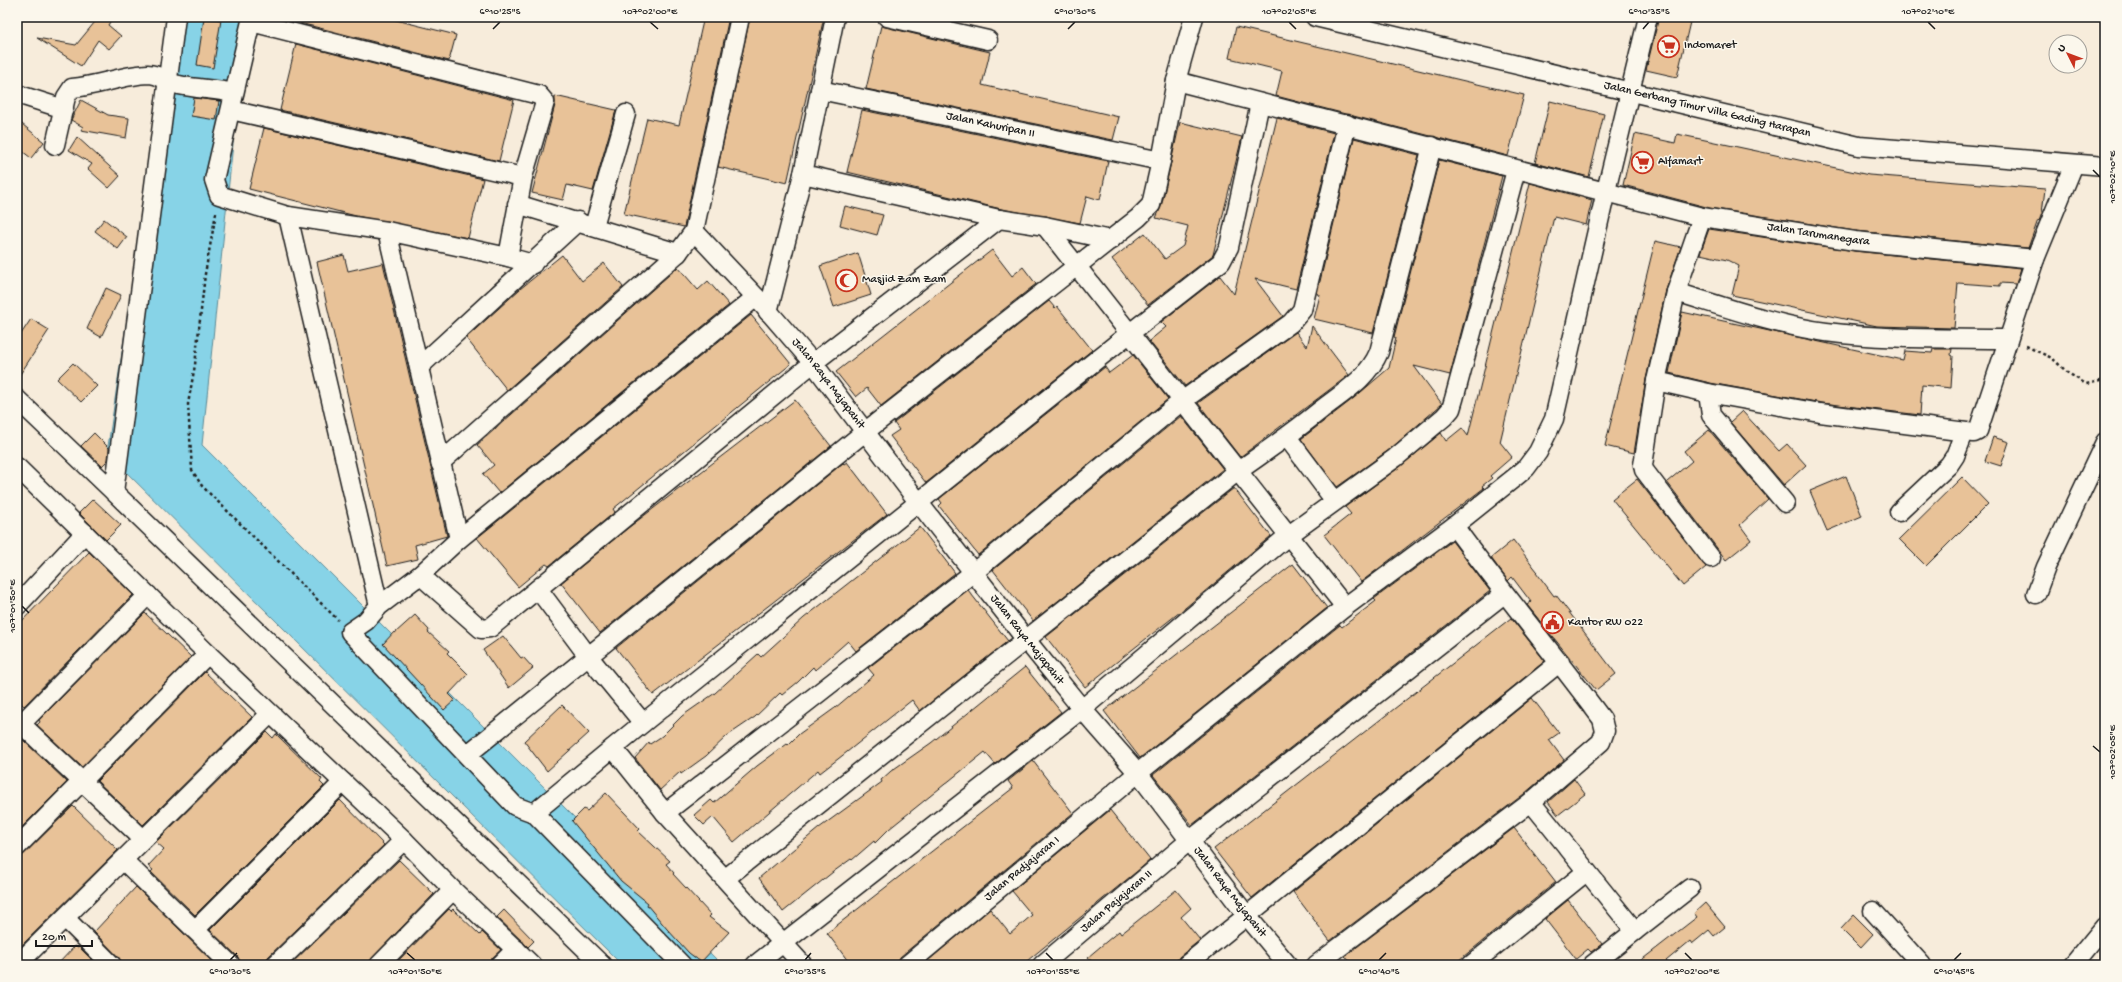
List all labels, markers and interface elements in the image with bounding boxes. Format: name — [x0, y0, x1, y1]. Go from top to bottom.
text: 6°10'25"S — [480, 6, 521, 18]
text: 107°02'00"E — [622, 6, 678, 18]
text: 6°10'30"S — [1054, 6, 1096, 18]
text: 107°02'05"E — [1261, 6, 1317, 18]
text: 6°10'35"S — [1628, 6, 1670, 18]
text: 107°02'10"E — [1901, 6, 1955, 18]
supermarket icon: Indomaret — [1655, 33, 1681, 59]
north arrow — [2048, 34, 2088, 74]
place label: Indomaret — [1684, 39, 1737, 53]
text: U — [2055, 42, 2069, 55]
street label: Jalan Gerbang Timur Villa Gading Harapan — [1602, 79, 1812, 141]
street label: Jalan Kahuripan II — [945, 109, 1036, 142]
supermarket icon: Alfamart — [1630, 149, 1656, 175]
text: 107°02'10"E — [2107, 150, 2119, 204]
place label: Alfamart — [1658, 155, 1703, 169]
street label: Jalan Tarumanegara — [1766, 220, 1871, 249]
mosque icon: Masjid Zam Zam — [833, 267, 859, 293]
place label: Masjid Zam Zam — [862, 273, 947, 287]
street label: Jalan Raya Majapahit — [788, 336, 868, 433]
text: 107°01'50"E — [7, 579, 19, 634]
street label: Jalan Raya Majapahit — [987, 592, 1067, 689]
public building icon: Kantor RW 022 — [1540, 610, 1566, 636]
place label: Kantor RW 022 — [1568, 616, 1643, 630]
text: 107°02'05"E — [2107, 724, 2119, 780]
street label: Jalan Padjajaran I — [982, 834, 1063, 905]
street label: Jalan Raya Majapahit — [1190, 844, 1270, 941]
street label: Jalan Pajajaran II — [1078, 867, 1156, 936]
scale bar — [36, 922, 92, 948]
text: 20 m — [42, 931, 67, 945]
text: 6°10'30"S — [209, 966, 251, 978]
text: 107°01'50"E — [388, 966, 442, 978]
text: 6°10'35"S — [784, 966, 826, 978]
text: 107°01'55"E — [1026, 966, 1080, 978]
text: 6°10'40"S — [1358, 966, 1400, 978]
text: 107°02'00"E — [1664, 966, 1720, 978]
text: 6°10'45"S — [1934, 966, 1975, 978]

